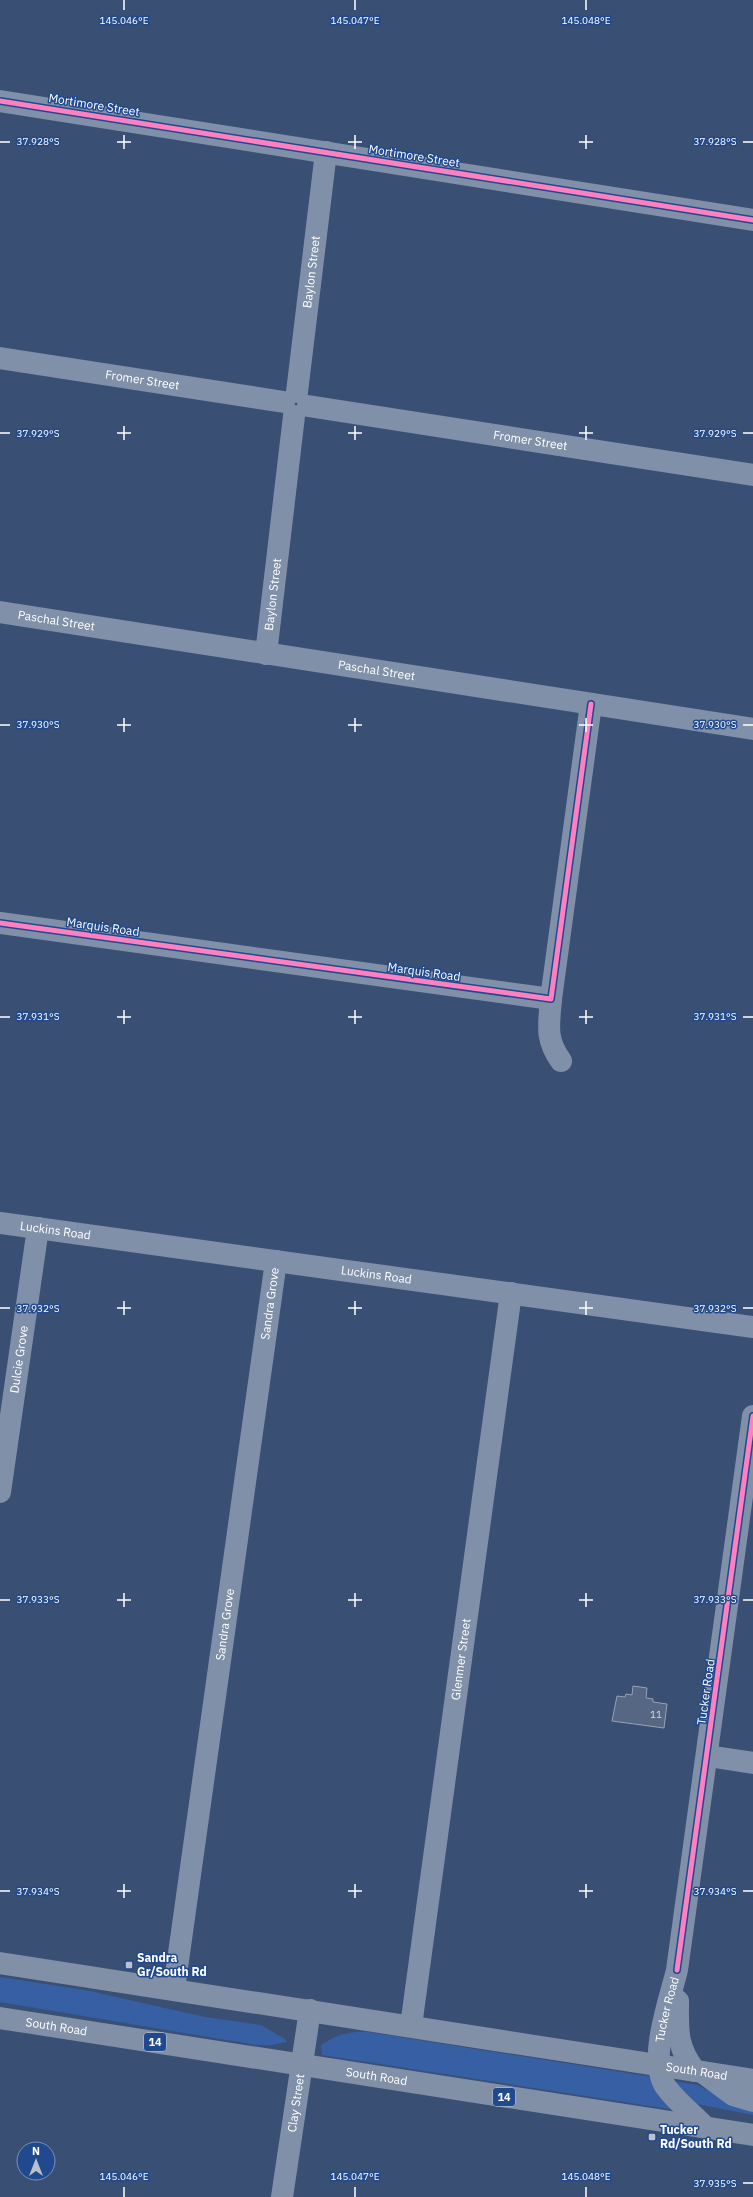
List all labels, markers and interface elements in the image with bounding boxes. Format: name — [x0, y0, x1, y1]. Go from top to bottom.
text: 145.046°E — [99, 14, 149, 27]
text: 145.047°E — [330, 14, 380, 27]
text: 145.048°E — [561, 14, 611, 27]
street label: Mortimore Street — [47, 90, 141, 119]
text: 37.928°S — [16, 135, 60, 148]
text: 37.928°S — [693, 135, 737, 148]
street label: Mortimore Street — [367, 141, 461, 170]
street label: Baylon Street — [299, 235, 323, 309]
street label: Fromer Street — [104, 366, 181, 393]
text: 37.929°S — [16, 427, 60, 440]
street label: Fromer Street — [492, 427, 569, 453]
text: 37.929°S — [693, 427, 737, 440]
street label: Baylon Street — [261, 557, 284, 631]
street label: Paschal Street — [17, 607, 96, 634]
street label: Paschal Street — [337, 657, 416, 683]
text: 37.930°S — [16, 718, 60, 731]
text: 37.930°S — [693, 718, 737, 731]
street label: Marquis Road — [66, 914, 141, 939]
street label: Marquis Road — [387, 959, 462, 984]
text: 37.931°S — [16, 1010, 60, 1023]
text: 37.931°S — [693, 1010, 737, 1023]
street label: Luckins Road — [19, 1218, 92, 1242]
street label: Luckins Road — [340, 1262, 413, 1287]
street label: Sandra Grove — [257, 1266, 282, 1341]
text: 37.932°S — [16, 1302, 60, 1315]
text: 37.932°S — [693, 1302, 737, 1315]
street label: Dulcie Grove — [6, 1324, 31, 1394]
street label: Sandra Grove — [212, 1587, 237, 1661]
text: 37.933°S — [16, 1593, 60, 1606]
text: 37.933°S — [693, 1593, 737, 1606]
street label: Glenmer Street — [448, 1618, 474, 1701]
street label: Tucker Road — [693, 1658, 718, 1726]
house number: 11 — [650, 1708, 662, 1721]
text: 37.934°S — [16, 1885, 60, 1898]
text: 37.934°S — [693, 1885, 737, 1898]
place label: Sandra Gr/South Rd — [137, 1950, 207, 1979]
marker: Sandra Gr/South Rd — [124, 1960, 134, 1970]
street label: Tucker Road — [652, 1975, 682, 2043]
street label: South Road — [25, 2014, 88, 2038]
road number: 14 — [144, 2033, 166, 2051]
street label: South Road — [665, 2059, 729, 2083]
street label: South Road — [345, 2064, 408, 2088]
street label: Clay Street — [284, 2073, 307, 2133]
road number: 14 — [493, 2088, 515, 2106]
place label: Tucker Rd/South Rd — [660, 2122, 732, 2151]
marker: Tucker Rd/South Rd — [647, 2132, 657, 2142]
north arrow — [16, 2141, 56, 2181]
text: N — [32, 2144, 40, 2158]
text: 145.046°E — [99, 2170, 149, 2183]
text: 145.047°E — [330, 2170, 380, 2183]
text: 145.048°E — [561, 2170, 611, 2183]
text: 37.935°S — [693, 2177, 737, 2190]

